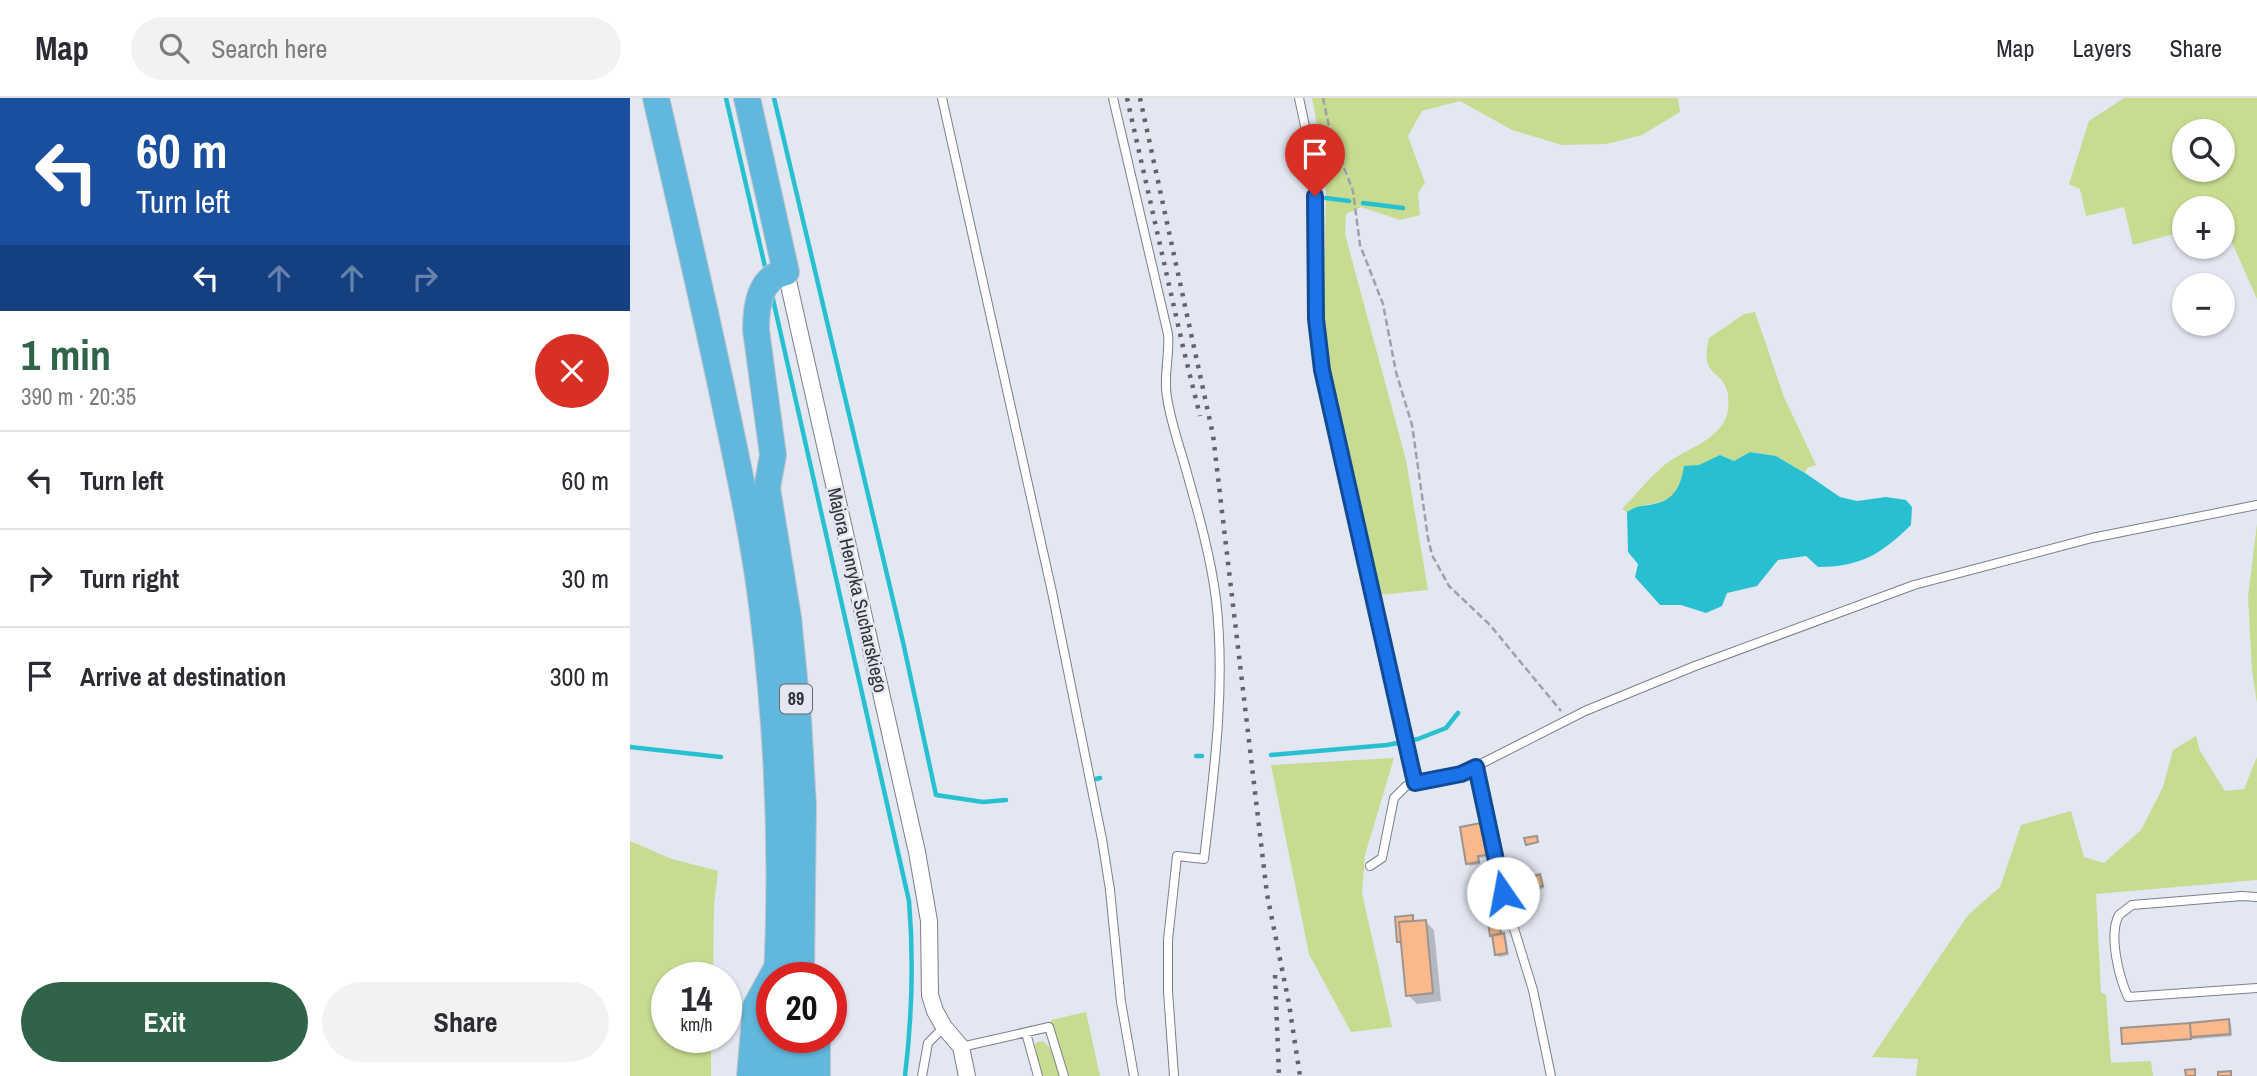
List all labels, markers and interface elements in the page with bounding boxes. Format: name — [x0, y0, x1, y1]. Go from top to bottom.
search box — [131, 17, 621, 80]
text: Map — [35, 26, 89, 70]
icon: search — [155, 29, 193, 67]
text: Search here — [211, 31, 327, 66]
text: Map — [1996, 32, 2034, 64]
text: Layers — [2072, 32, 2131, 64]
text: Share — [2169, 32, 2222, 64]
text: 60 m — [136, 117, 228, 183]
map controls — [2172, 119, 2235, 336]
button: search — [2172, 119, 2235, 182]
pin — [1285, 124, 1345, 196]
icon: left — [21, 126, 112, 217]
icon: arrive — [1296, 135, 1334, 173]
text: Turn left — [136, 180, 230, 223]
button: + — [2172, 196, 2235, 259]
icon: left — [187, 259, 225, 297]
icon: ahead — [260, 259, 298, 297]
icon: ahead — [333, 259, 371, 297]
icon: right — [406, 259, 444, 297]
button: − — [2172, 273, 2235, 336]
text: 1 min — [21, 327, 111, 383]
button: close — [535, 334, 609, 408]
text: 390 m · 20:35 — [21, 381, 136, 412]
icon: left — [21, 461, 59, 499]
text: Turn left — [80, 463, 164, 498]
text: 60 m — [562, 463, 609, 498]
street label: Majora Henryka Sucharskiego — [822, 485, 894, 695]
icon: right — [21, 559, 59, 597]
text: Turn right — [80, 561, 179, 596]
text: 30 m — [562, 561, 609, 596]
icon: arrive — [21, 657, 59, 695]
text: Arrive at destination — [80, 659, 286, 694]
text: 300 m — [550, 659, 609, 694]
road number: 89 — [780, 684, 812, 714]
position arrow — [1466, 856, 1540, 930]
speed limit sign: 20 — [756, 962, 847, 1053]
text: 14 — [681, 975, 712, 1022]
button: Exit — [21, 982, 308, 1062]
button: Share — [322, 982, 609, 1062]
text: km/h — [681, 1012, 713, 1037]

